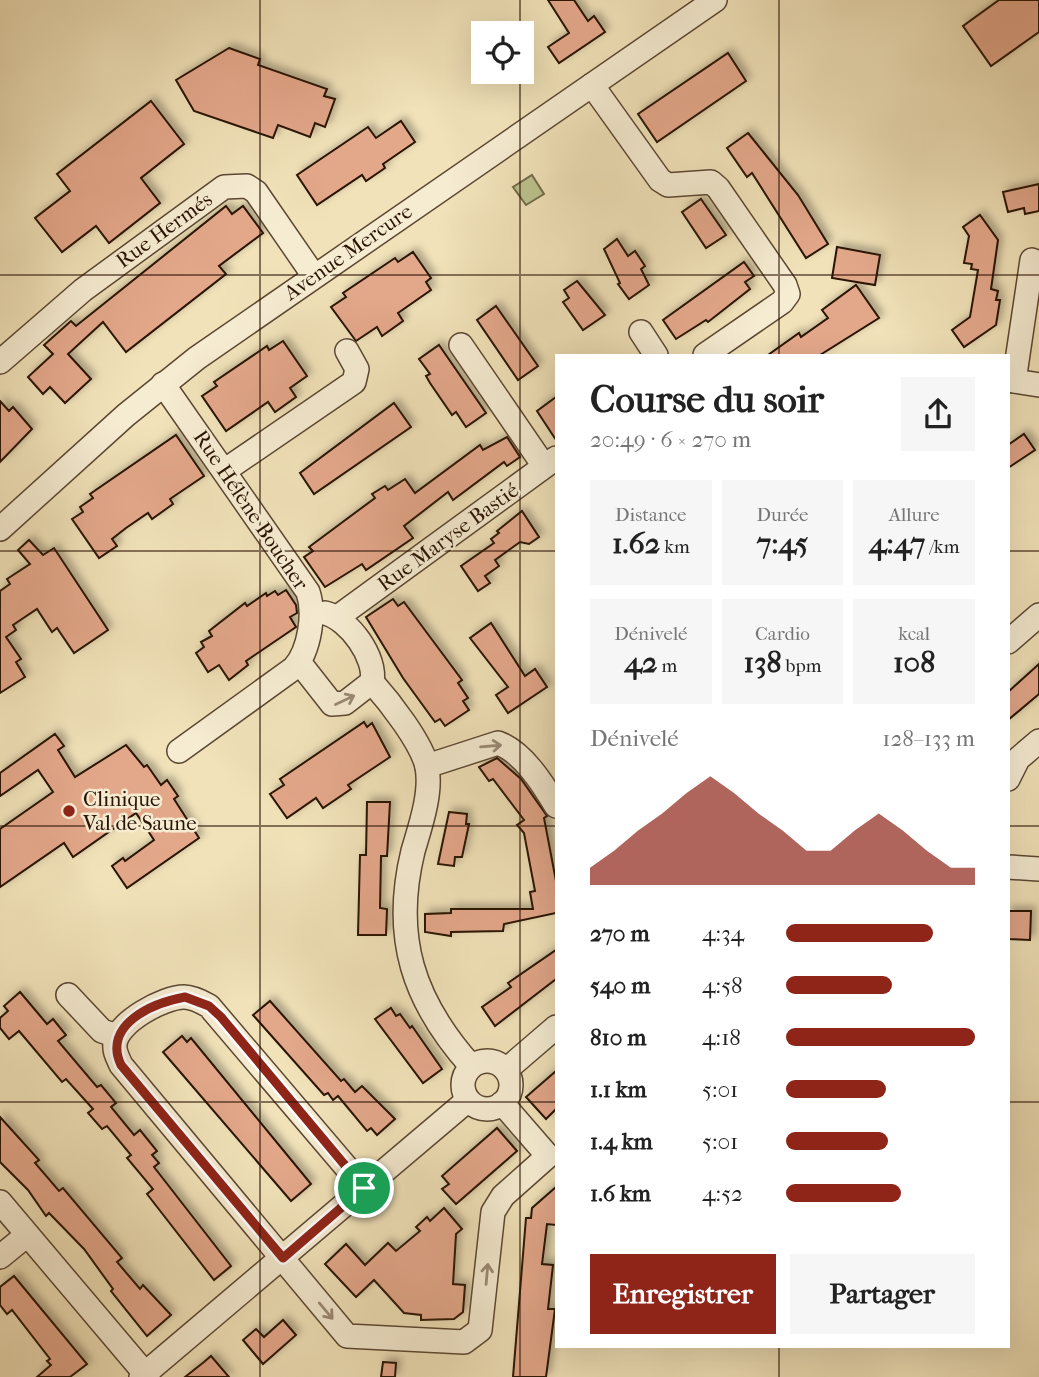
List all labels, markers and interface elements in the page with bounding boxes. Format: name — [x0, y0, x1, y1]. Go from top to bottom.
map controls — [471, 21, 534, 84]
button: locate — [471, 21, 534, 84]
street label: Rue Hermés — [111, 187, 217, 273]
street label: Avenue Mercure — [279, 199, 417, 306]
text: Course du soir — [590, 377, 824, 422]
button: share — [901, 377, 975, 451]
street label: Rue Hélène Boucher — [189, 426, 313, 594]
text: 20:49 · 6 × 270 m — [590, 426, 751, 453]
street label: Rue Maryse Bastié — [373, 478, 523, 596]
text: Distance — [615, 504, 687, 526]
text: Durée — [756, 504, 809, 526]
text: Allure — [889, 504, 940, 526]
text: 1.62 — [612, 526, 660, 561]
text: 7:45 — [757, 526, 808, 561]
text: 4:47 — [869, 526, 925, 561]
text: km — [660, 536, 690, 558]
text: /km — [925, 536, 959, 558]
text: Dénivelé — [614, 623, 687, 645]
text: Cardio — [755, 623, 810, 645]
text: kcal — [898, 623, 930, 645]
text: 42 — [624, 645, 657, 680]
text: 138 — [743, 645, 782, 680]
text: 108 — [893, 645, 935, 680]
text: m — [657, 655, 677, 677]
text: bpm — [782, 655, 822, 677]
one-way arrow — [334, 693, 355, 706]
text: Dénivelé — [590, 725, 679, 752]
text: 128–133 m — [882, 725, 975, 752]
one-way arrow — [480, 740, 502, 753]
place label: Clinique Val de Saune — [82, 787, 197, 835]
marker: Clinique Val de Saune — [61, 803, 77, 819]
text: 270 m — [590, 920, 650, 947]
text: 4:34 — [702, 920, 744, 947]
text: 540 m — [590, 972, 650, 999]
text: 4:58 — [702, 972, 743, 999]
text: 810 m — [590, 1024, 646, 1051]
text: 4:18 — [702, 1024, 741, 1051]
text: 1.1 km — [590, 1076, 647, 1103]
text: 5:01 — [702, 1076, 738, 1103]
text: 1.4 km — [590, 1128, 653, 1155]
text: 5:01 — [702, 1128, 738, 1155]
pin — [334, 1158, 394, 1218]
icon: arrive — [345, 1169, 383, 1207]
text: 1.6 km — [590, 1180, 651, 1207]
text: 4:52 — [702, 1180, 743, 1207]
button: Enregistrer — [590, 1254, 776, 1334]
button: Partager — [790, 1254, 975, 1334]
one-way arrow — [481, 1263, 494, 1286]
one-way arrow — [318, 1301, 334, 1319]

